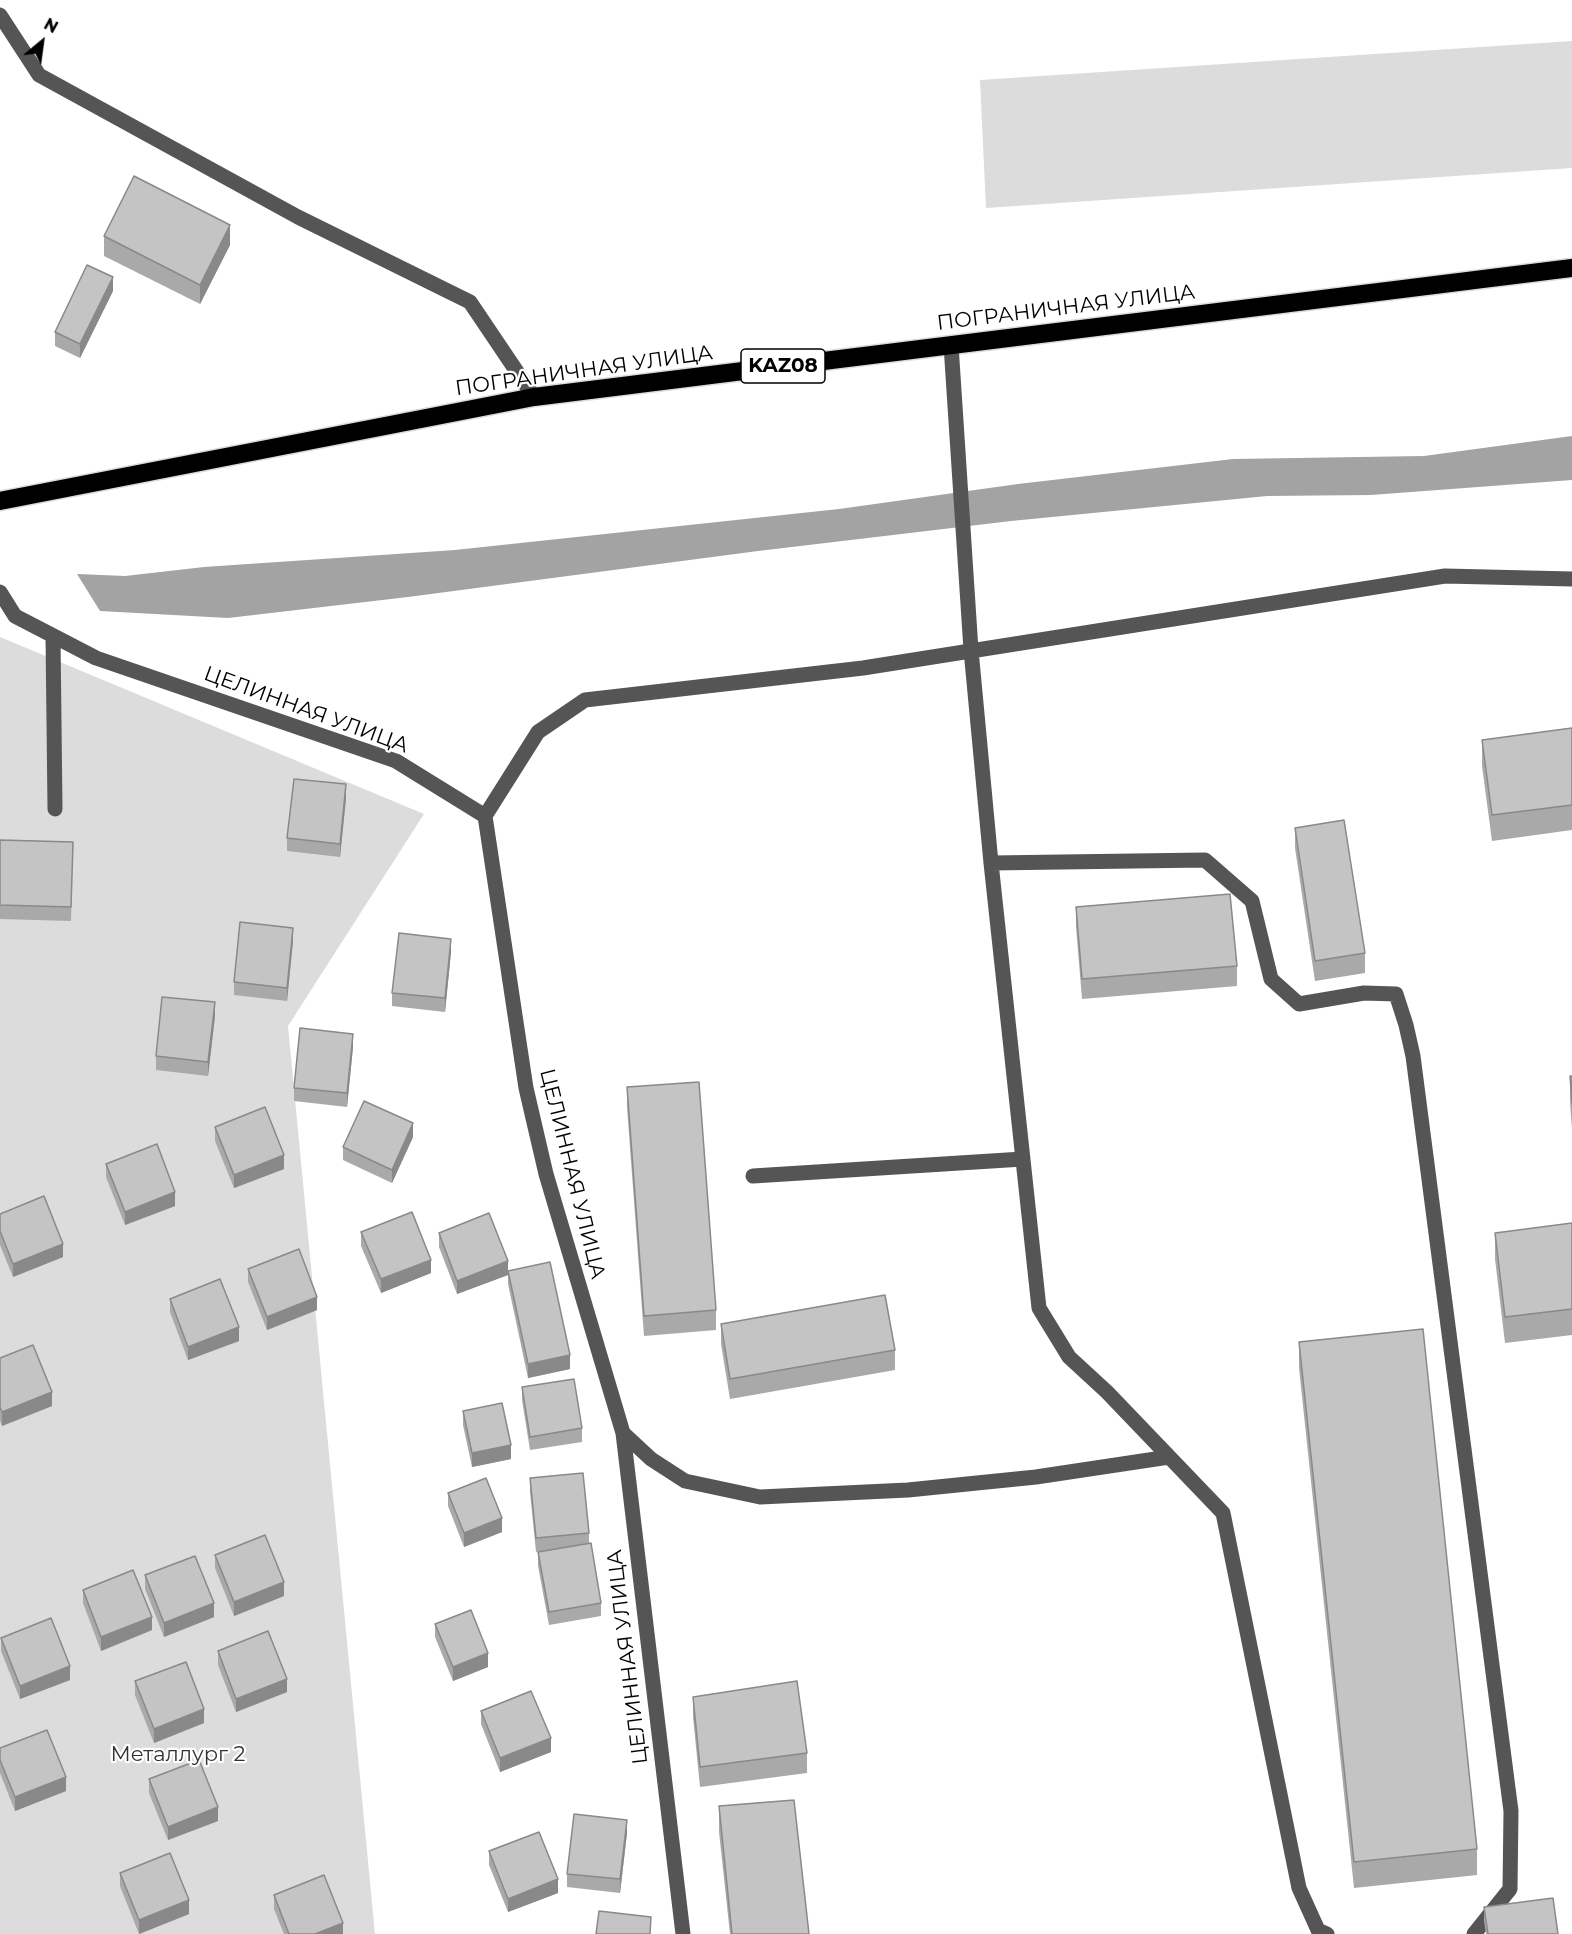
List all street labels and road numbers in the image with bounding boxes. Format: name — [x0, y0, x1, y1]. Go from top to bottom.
street label: ПОГРАНИЧНАЯ УЛИЦА — [935, 280, 1197, 336]
street label: ПОГРАНИЧНАЯ УЛИЦА — [454, 340, 714, 402]
road number: KAZ08 — [741, 349, 825, 383]
street label: ЦЕЛИННАЯ УЛИЦА — [200, 661, 412, 759]
street label: ЦЕЛИННАЯ УЛИЦА — [534, 1066, 610, 1282]
street label: ЦЕЛИННАЯ УЛИЦА — [602, 1548, 654, 1766]

